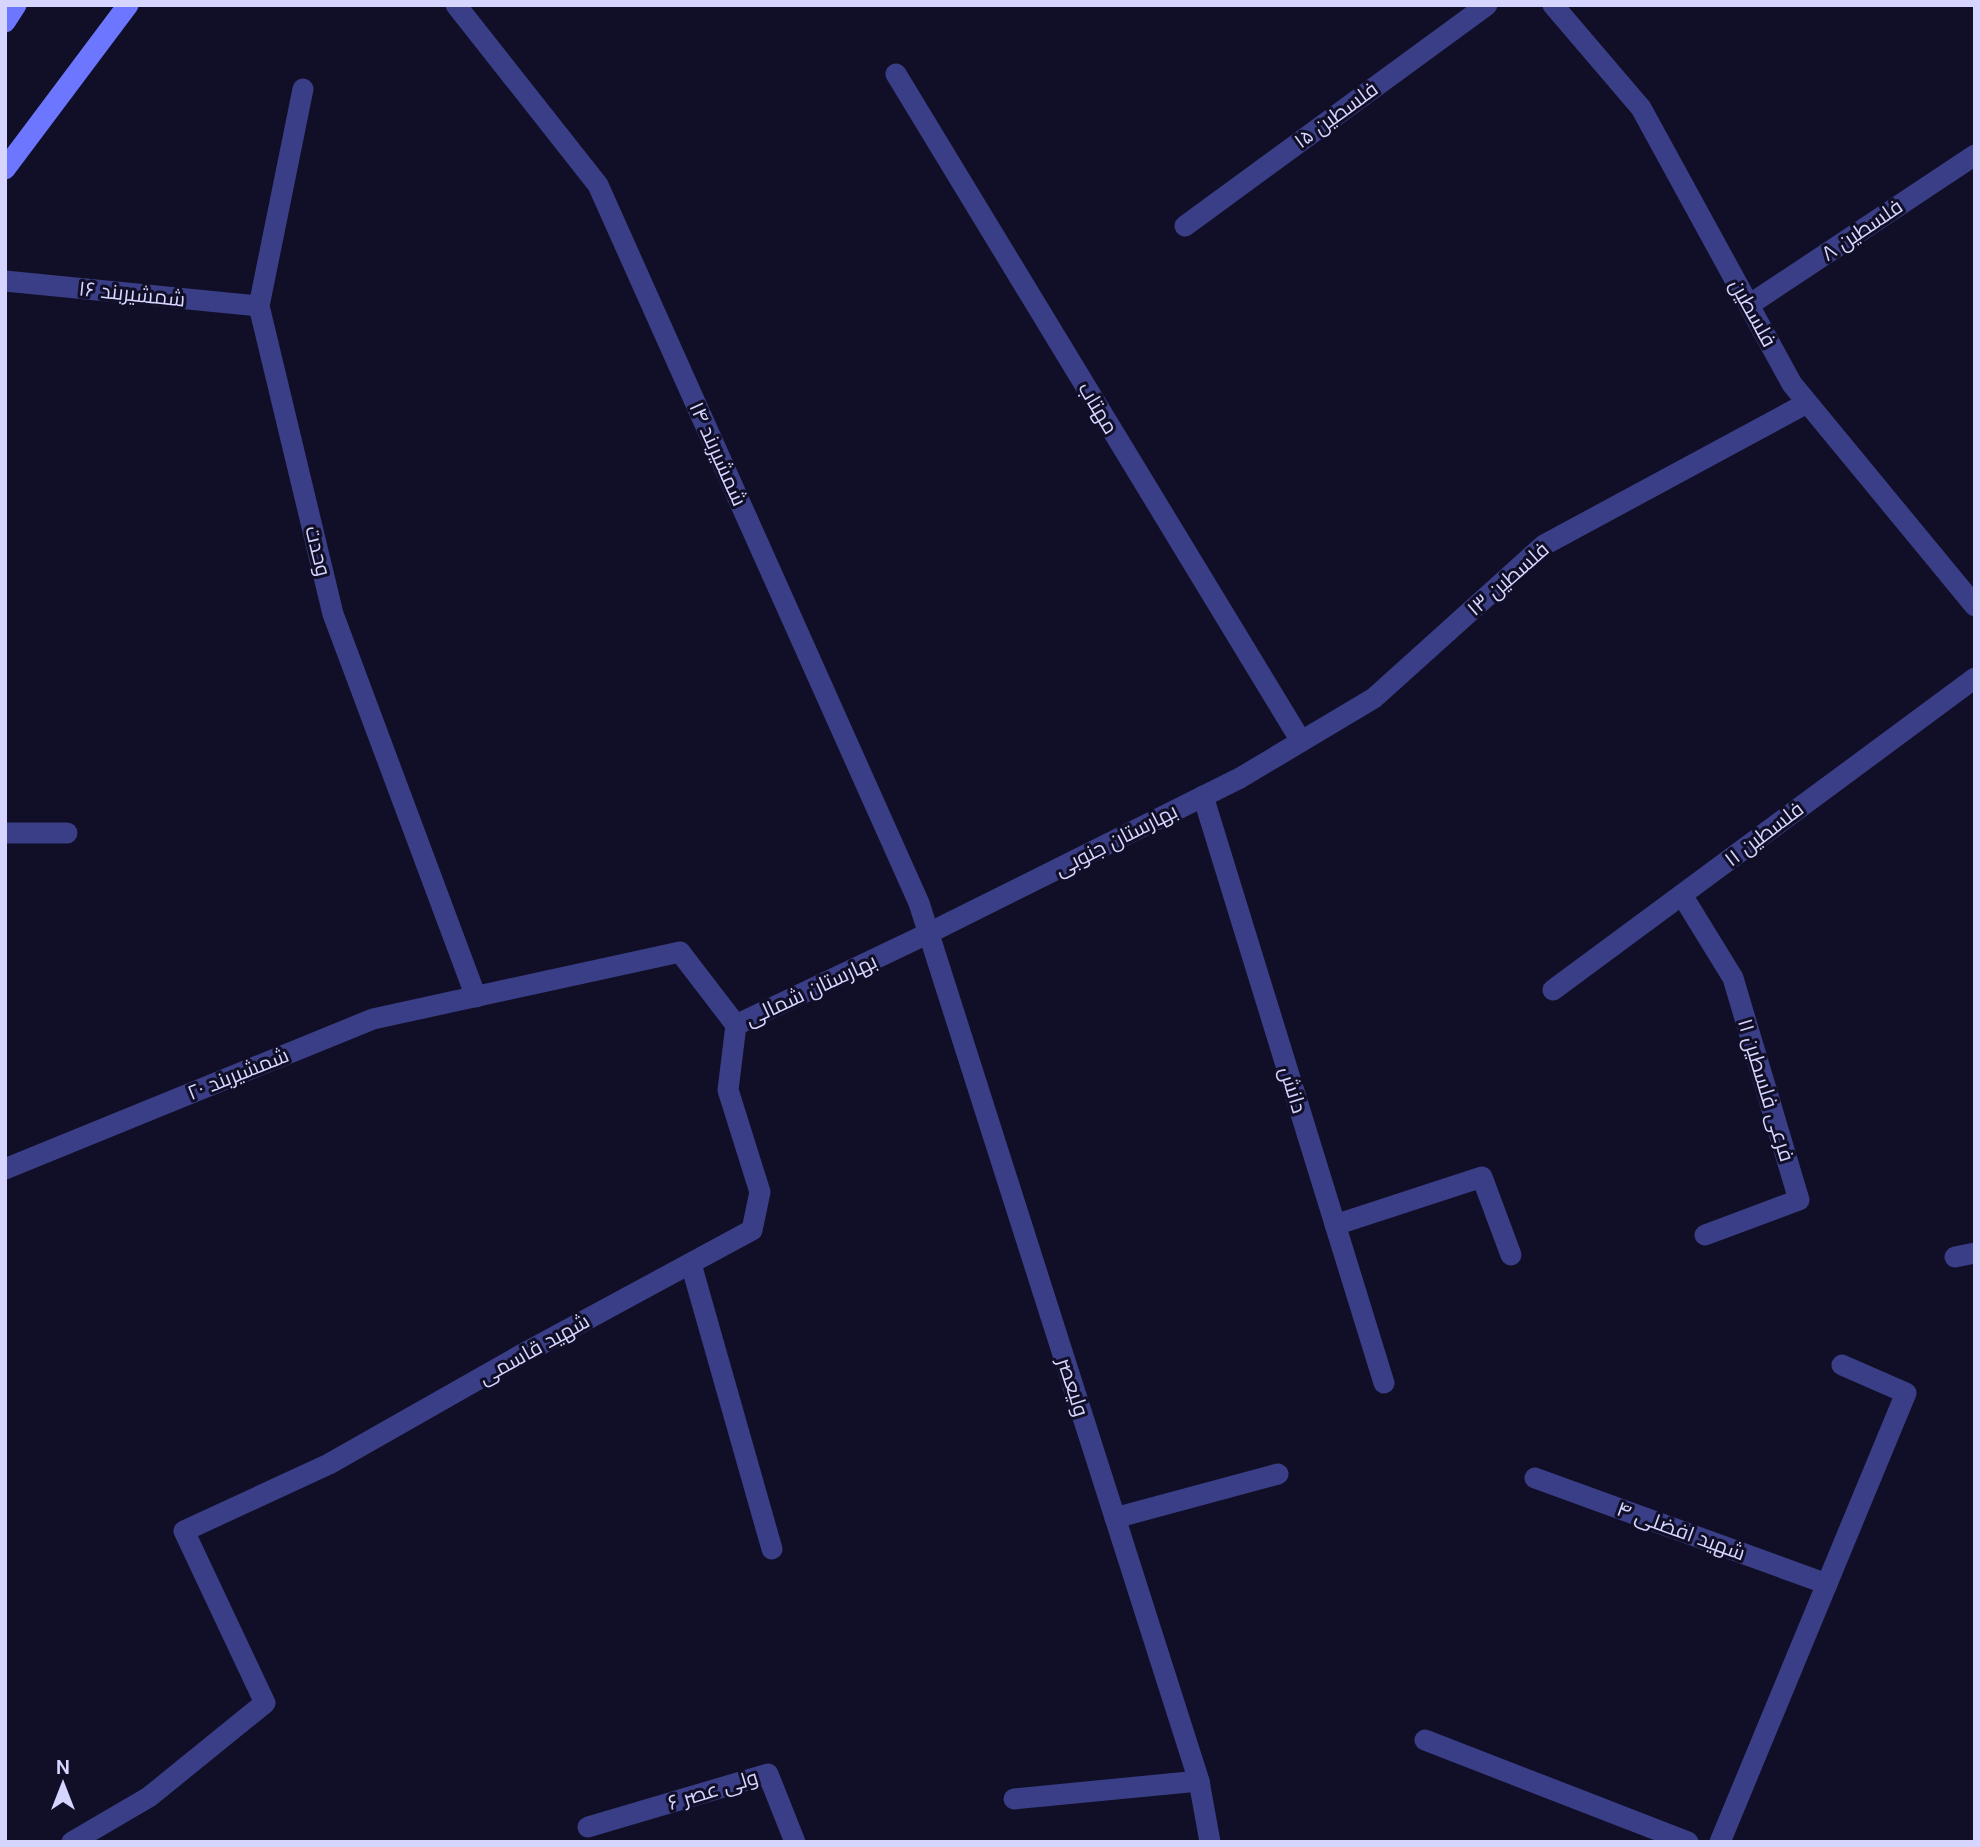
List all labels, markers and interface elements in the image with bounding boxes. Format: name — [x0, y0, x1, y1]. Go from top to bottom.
street label: فلسطین ۱۵ — [1288, 75, 1384, 155]
street label: فلسطین ۸ — [1816, 193, 1908, 267]
street label: شمشیربند ۱۶ — [77, 274, 187, 314]
street label: فلسطین — [1723, 274, 1783, 352]
street label: مهتاب — [1071, 377, 1125, 439]
street label: شمشیربند ۱۴ — [683, 398, 753, 510]
street label: وحدت — [298, 523, 338, 579]
street label: فلسطین ۱۳ — [1461, 536, 1555, 622]
street label: فلسطین ۱۱ — [1719, 795, 1809, 873]
street label: بهارستان جنوبی — [1050, 797, 1182, 883]
street label: بهارستان شمالی — [740, 947, 882, 1033]
street label: فرعی فلسطین ۱۱ — [1731, 1015, 1801, 1165]
street label: شمشیربند ۲۰ — [183, 1041, 293, 1107]
street label: دانش — [1273, 1063, 1313, 1117]
street label: شهید قاسمی — [473, 1307, 595, 1391]
street label: ولیعصر — [1050, 1353, 1096, 1420]
street label: شهید افضلی ۴ — [1613, 1495, 1749, 1567]
north arrow — [28, 1749, 98, 1819]
text: N — [56, 1755, 70, 1780]
street label: ولی عصر ۶ — [664, 1763, 762, 1817]

